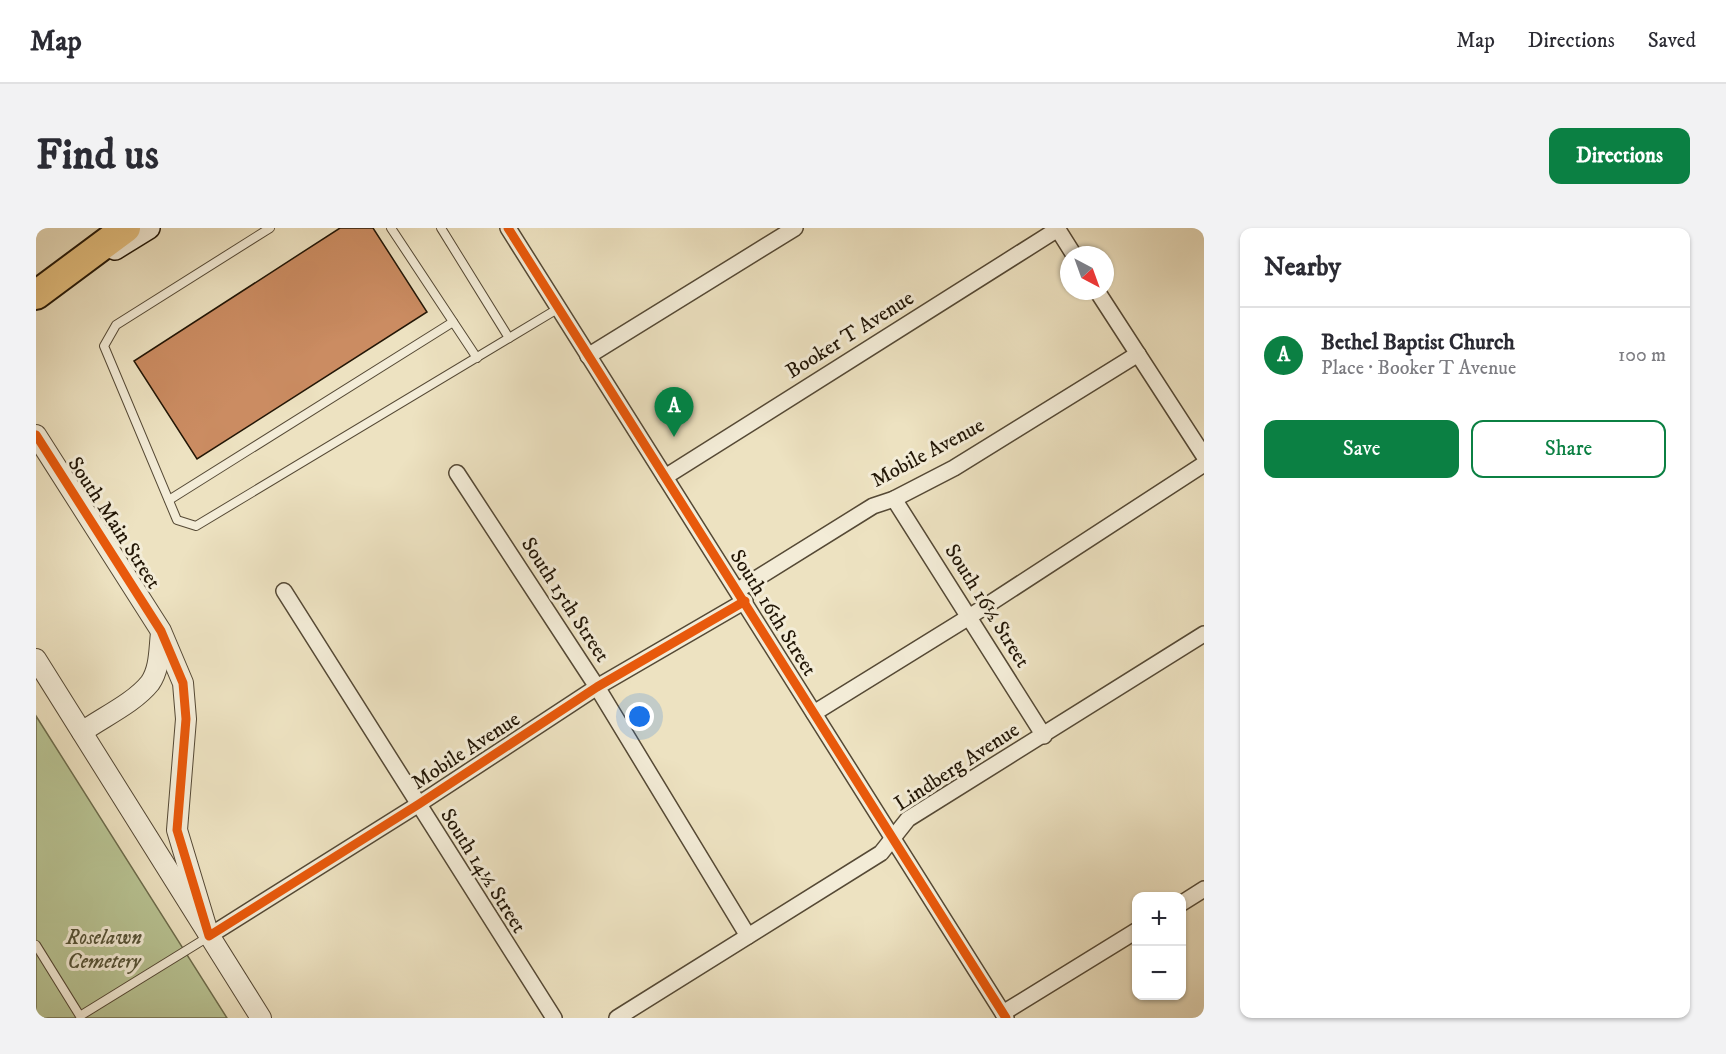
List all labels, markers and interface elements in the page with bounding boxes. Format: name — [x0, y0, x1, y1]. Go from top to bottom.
text: Map — [30, 24, 82, 59]
text: Map — [1456, 28, 1495, 54]
text: Directions — [1528, 28, 1615, 54]
text: Saved — [1648, 28, 1696, 54]
button: Directions — [1549, 128, 1690, 184]
text: Find us — [36, 130, 159, 182]
north arrow — [1060, 246, 1114, 300]
text: Nearby — [1264, 251, 1341, 284]
street label: Booker T Avenue — [781, 285, 919, 385]
text: Bethel Baptist Church — [1321, 329, 1515, 356]
text: A — [1277, 343, 1290, 368]
text: 100 m — [1618, 343, 1666, 368]
text: Place · Booker T Avenue — [1321, 356, 1516, 381]
pin: A — [654, 388, 694, 437]
street label: Mobile Avenue — [867, 412, 989, 494]
button: Save — [1264, 420, 1459, 478]
button: Share — [1471, 420, 1666, 478]
street label: South Main Street — [62, 452, 167, 594]
street label: South 15th Street — [515, 533, 615, 667]
street label: South 16½ Street — [939, 539, 1035, 673]
street label: South 16th Street — [724, 545, 822, 681]
your location — [625, 702, 654, 731]
street label: Mobile Avenue — [407, 706, 525, 796]
street label: Lindberg Avenue — [890, 717, 1025, 817]
street label: South 14½ Street — [434, 804, 532, 938]
map controls — [1132, 892, 1186, 1000]
button: + — [1132, 892, 1186, 946]
park label: Roselawn Cemetery — [65, 925, 142, 975]
button: − — [1132, 946, 1186, 1000]

